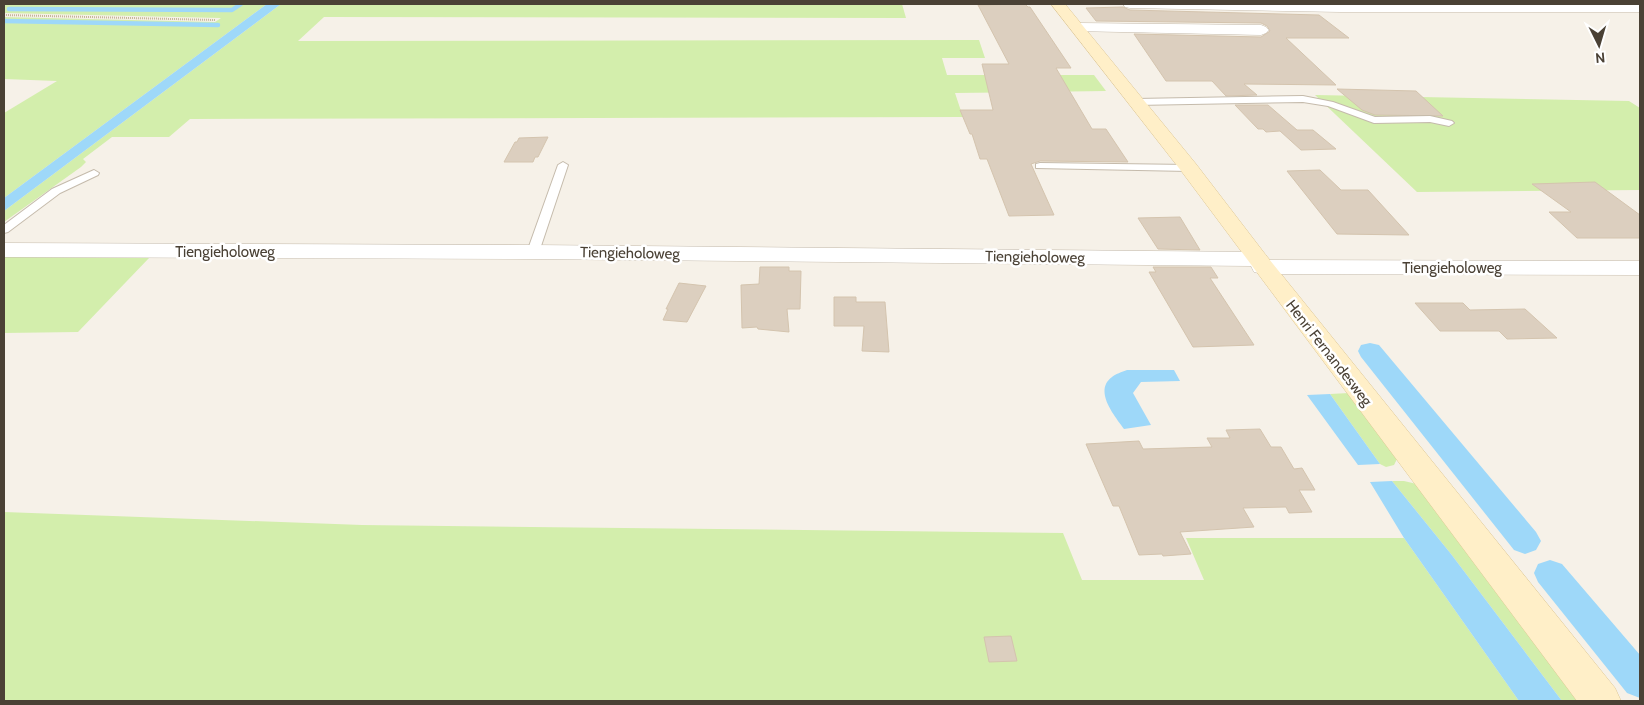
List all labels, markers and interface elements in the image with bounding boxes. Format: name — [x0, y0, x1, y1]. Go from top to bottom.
north arrow — [1574, 20, 1624, 70]
text: N — [1594, 49, 1606, 67]
street label: Tiengieholoweg — [175, 243, 275, 261]
street label: Tiengieholoweg — [580, 243, 681, 263]
street label: Tiengieholoweg — [985, 247, 1086, 267]
street label: Tiengieholoweg — [1402, 259, 1502, 277]
street label: Henri Fernandesweg — [1282, 296, 1376, 410]

